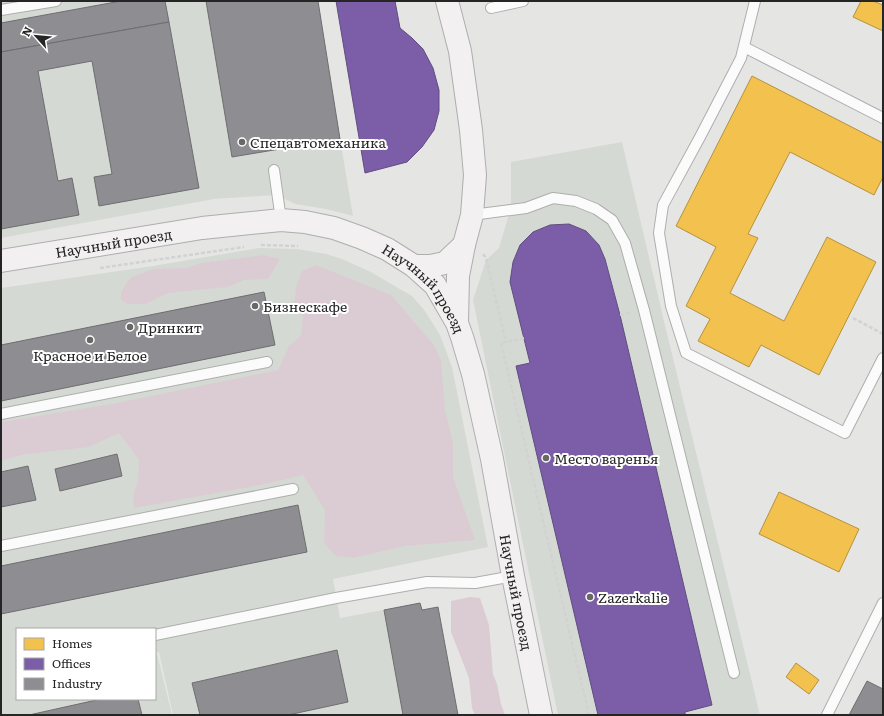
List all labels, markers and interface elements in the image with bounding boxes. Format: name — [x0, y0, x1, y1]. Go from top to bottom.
north arrow — [16, 16, 56, 56]
text: N — [17, 23, 35, 39]
place label: Спецавтомеханика — [250, 132, 387, 152]
marker: Спецавтомеханика — [237, 137, 247, 147]
street label: Научный проезд — [54, 223, 173, 262]
street label: Научный проезд — [378, 238, 470, 336]
place label: Бизнескафе — [263, 296, 347, 316]
marker: Бизнескафе — [250, 301, 260, 311]
place label: Дринкит — [138, 317, 202, 337]
marker: Дринкит — [125, 322, 135, 332]
marker: Красное и Белое — [85, 335, 95, 345]
place label: Красное и Белое — [33, 345, 147, 365]
place label: Место варенья — [554, 448, 658, 468]
marker: Место варенья — [541, 453, 551, 463]
street label: Научный проезд — [496, 532, 538, 652]
place label: Zazerkalie — [598, 587, 668, 607]
marker: Zazerkalie — [585, 592, 595, 602]
legend — [16, 628, 156, 700]
text: Homes — [52, 634, 92, 652]
text: Offices — [52, 654, 91, 672]
text: Industry — [52, 674, 102, 692]

